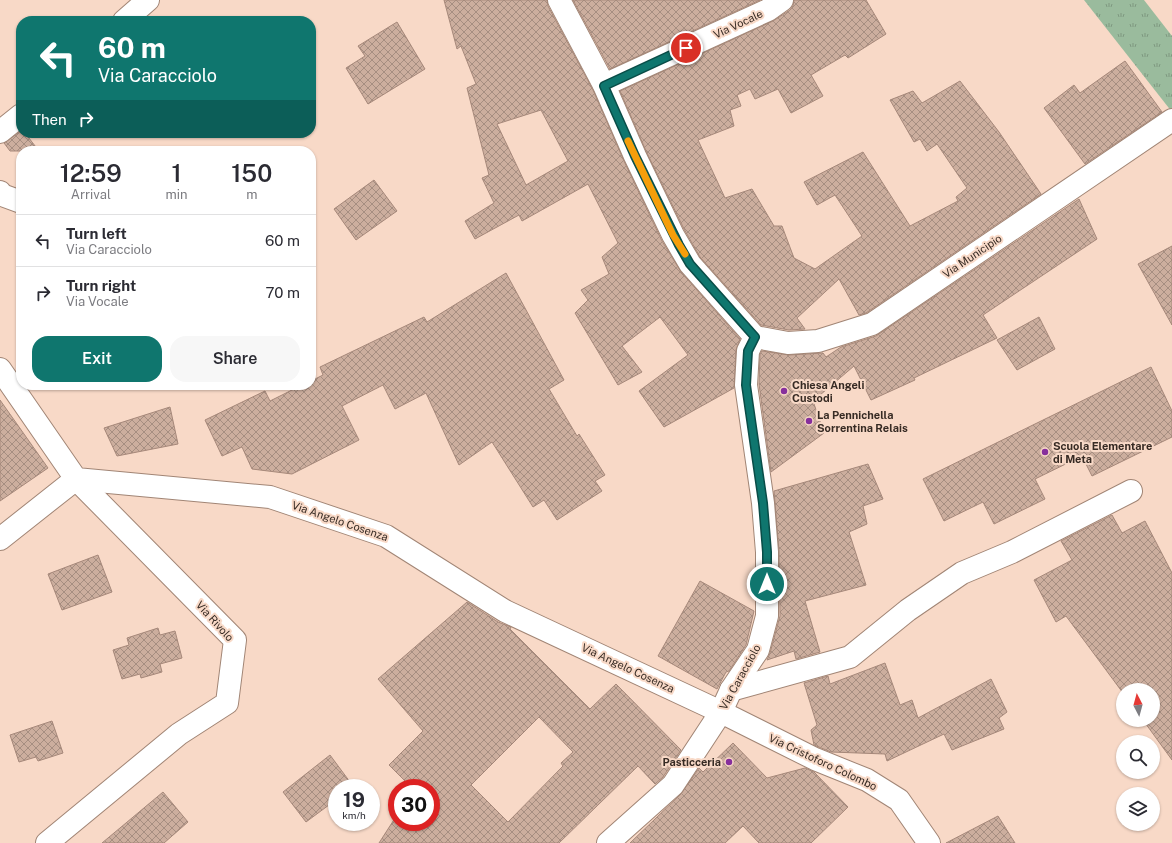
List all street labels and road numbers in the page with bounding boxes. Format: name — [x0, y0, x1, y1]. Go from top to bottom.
street label: Via Vocale — [711, 7, 765, 41]
street label: Via Municipio — [940, 232, 1004, 280]
street label: Via Angelo Cosenza — [290, 499, 390, 543]
street label: Via Rivolo — [194, 598, 236, 644]
street label: Via Angelo Cosenza — [580, 641, 676, 695]
street label: Via Caracciolo — [717, 642, 763, 712]
street label: Via Cristoforo Colombo — [767, 732, 879, 792]

